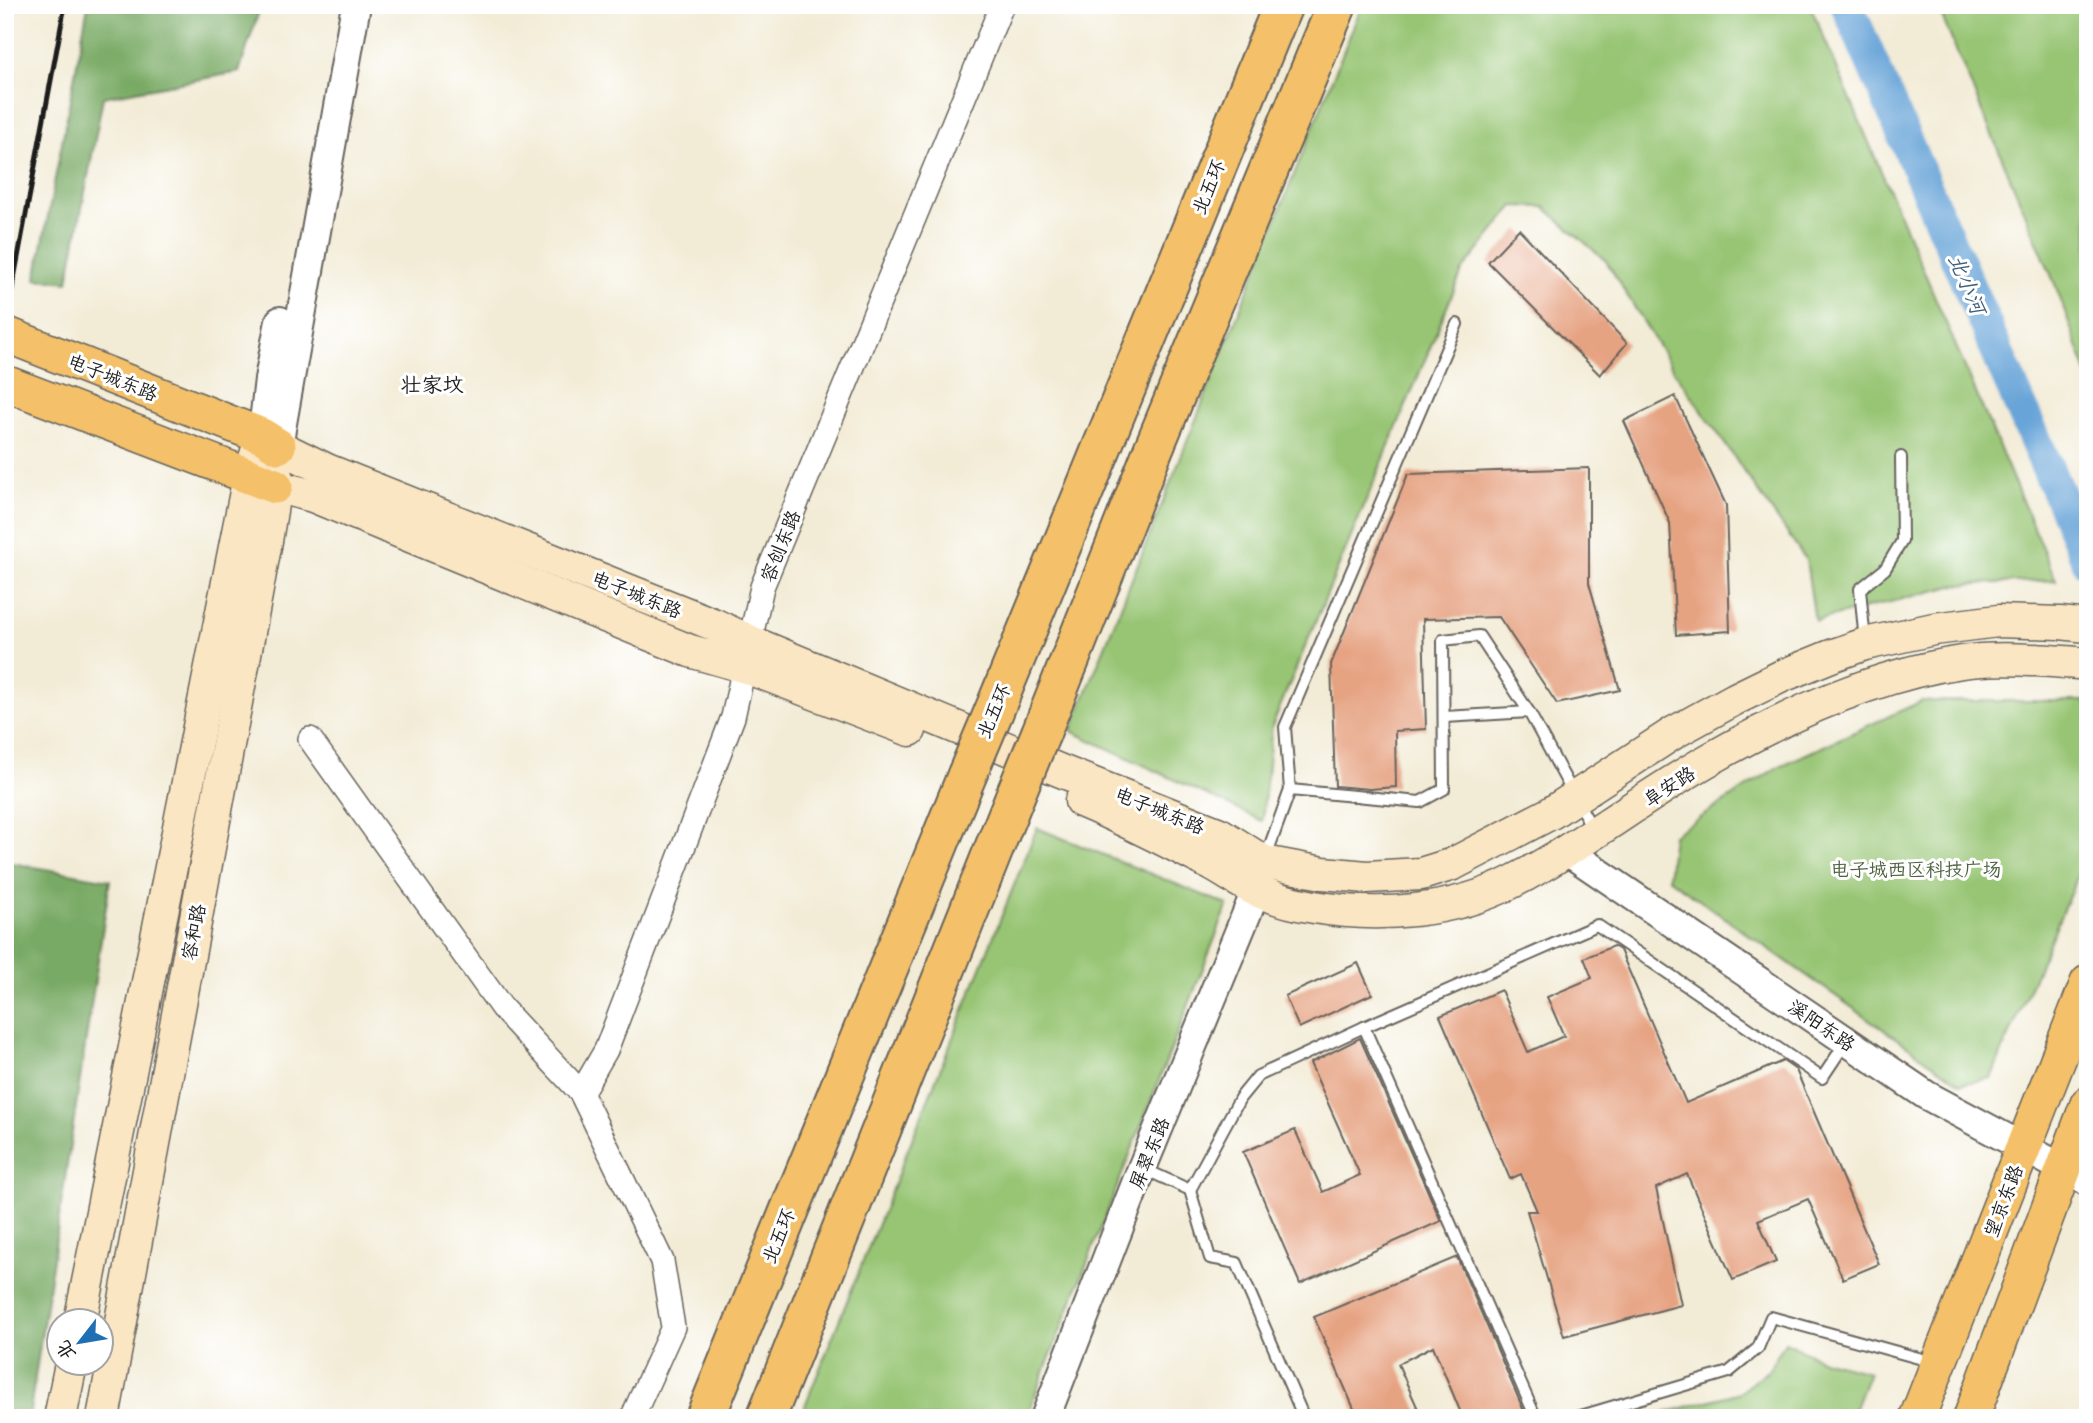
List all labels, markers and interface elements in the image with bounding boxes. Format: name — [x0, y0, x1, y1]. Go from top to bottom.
street label: 北五环 — [1185, 156, 1234, 220]
water label: 北小河 — [1938, 249, 1994, 323]
street label: 电子城东路 — [63, 347, 162, 411]
district label: 壮家坟 — [401, 370, 464, 403]
street label: 容创东路 — [754, 506, 810, 588]
street label: 电子城东路 — [587, 564, 686, 628]
street label: 北五环 — [970, 680, 1020, 744]
street label: 阜安路 — [1638, 760, 1702, 816]
street label: 电子城东路 — [1110, 780, 1209, 844]
park label: 电子城西区科技广场 — [1830, 856, 2002, 886]
street label: 容和路 — [175, 902, 215, 963]
street label: 溪阳东路 — [1781, 993, 1861, 1060]
street label: 屏翠东路 — [1123, 1113, 1179, 1195]
street label: 望京东路 — [1977, 1161, 2032, 1243]
street label: 北五环 — [755, 1205, 804, 1269]
north arrow — [46, 1308, 116, 1378]
text: 北 — [49, 1334, 85, 1366]

